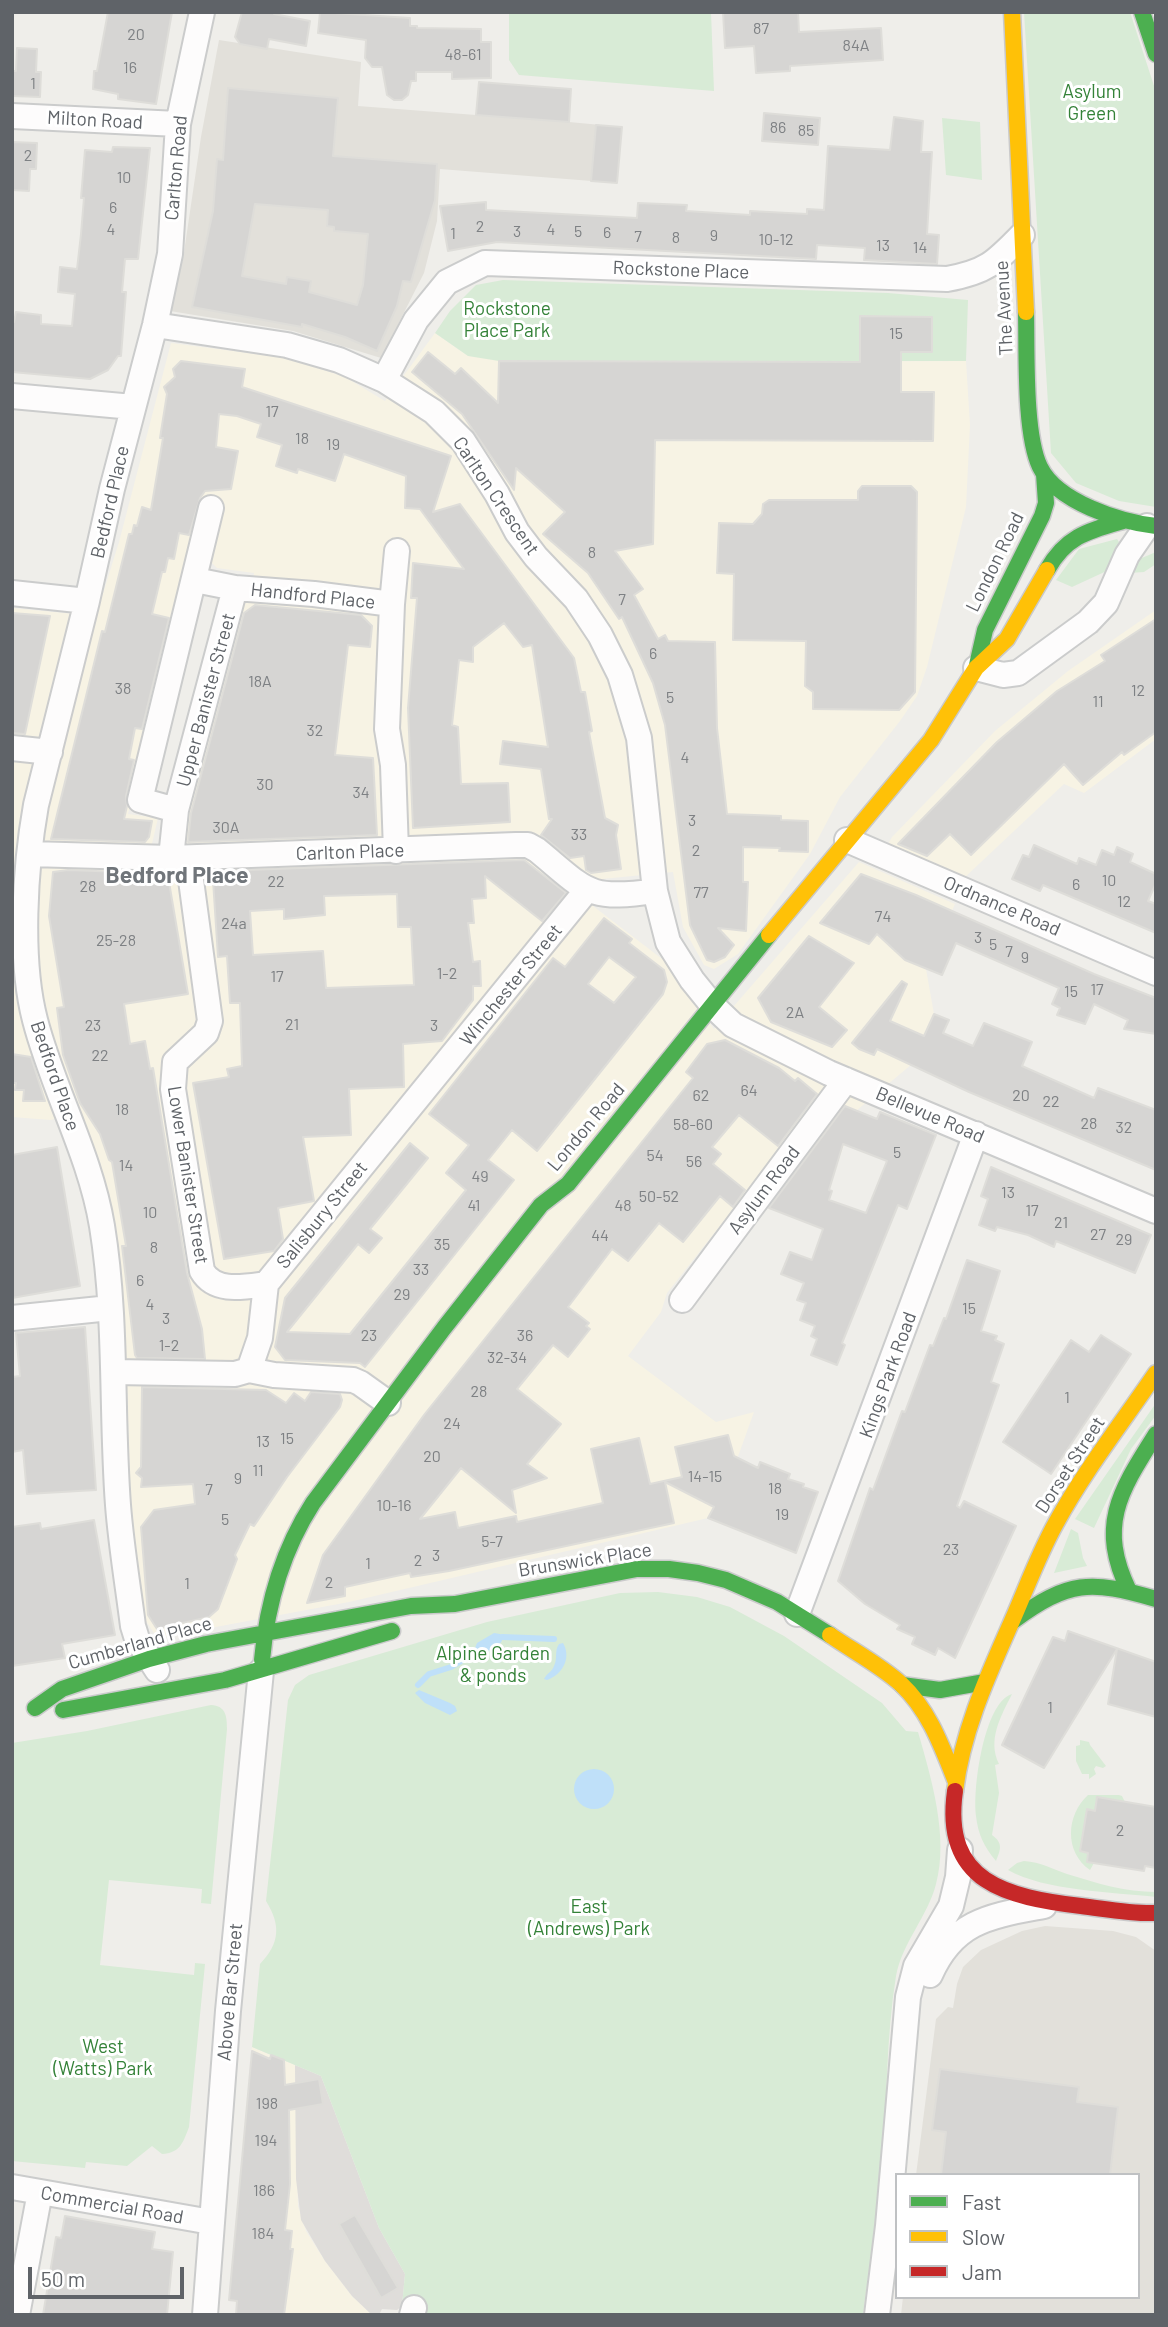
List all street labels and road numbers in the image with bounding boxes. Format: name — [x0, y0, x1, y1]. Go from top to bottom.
street label: Milton Road — [47, 106, 143, 134]
street label: Carlton Road — [160, 114, 192, 222]
street label: Rockstone Place — [612, 256, 750, 284]
street label: The Avenue — [990, 260, 1018, 356]
street label: Carlton Crescent — [448, 432, 544, 560]
street label: Bedford Place — [86, 443, 134, 561]
street label: London Road — [961, 508, 1029, 616]
street label: Handford Place — [250, 578, 376, 614]
street label: Upper Banister Street — [172, 611, 240, 789]
street label: Carlton Place — [295, 839, 405, 865]
street label: Ordnance Road — [940, 871, 1064, 941]
street label: Winchester Street — [455, 920, 567, 1050]
street label: Bedford Place — [26, 1018, 84, 1134]
street label: London Road — [543, 1078, 629, 1176]
street label: Bellevue Road — [872, 1082, 988, 1148]
street label: Lower Banister Street — [163, 1084, 213, 1266]
street label: Asylum Road — [723, 1141, 805, 1239]
street label: Salisbury Street — [272, 1157, 372, 1273]
street label: Kings Park Road — [855, 1309, 921, 1441]
street label: Dorset Street — [1030, 1412, 1110, 1518]
street label: Brunswick Place — [517, 1538, 653, 1582]
street label: Cumberland Place — [66, 1612, 214, 1674]
street label: Above Bar Street — [213, 1922, 247, 2062]
street label: Commercial Road — [39, 2181, 185, 2229]

